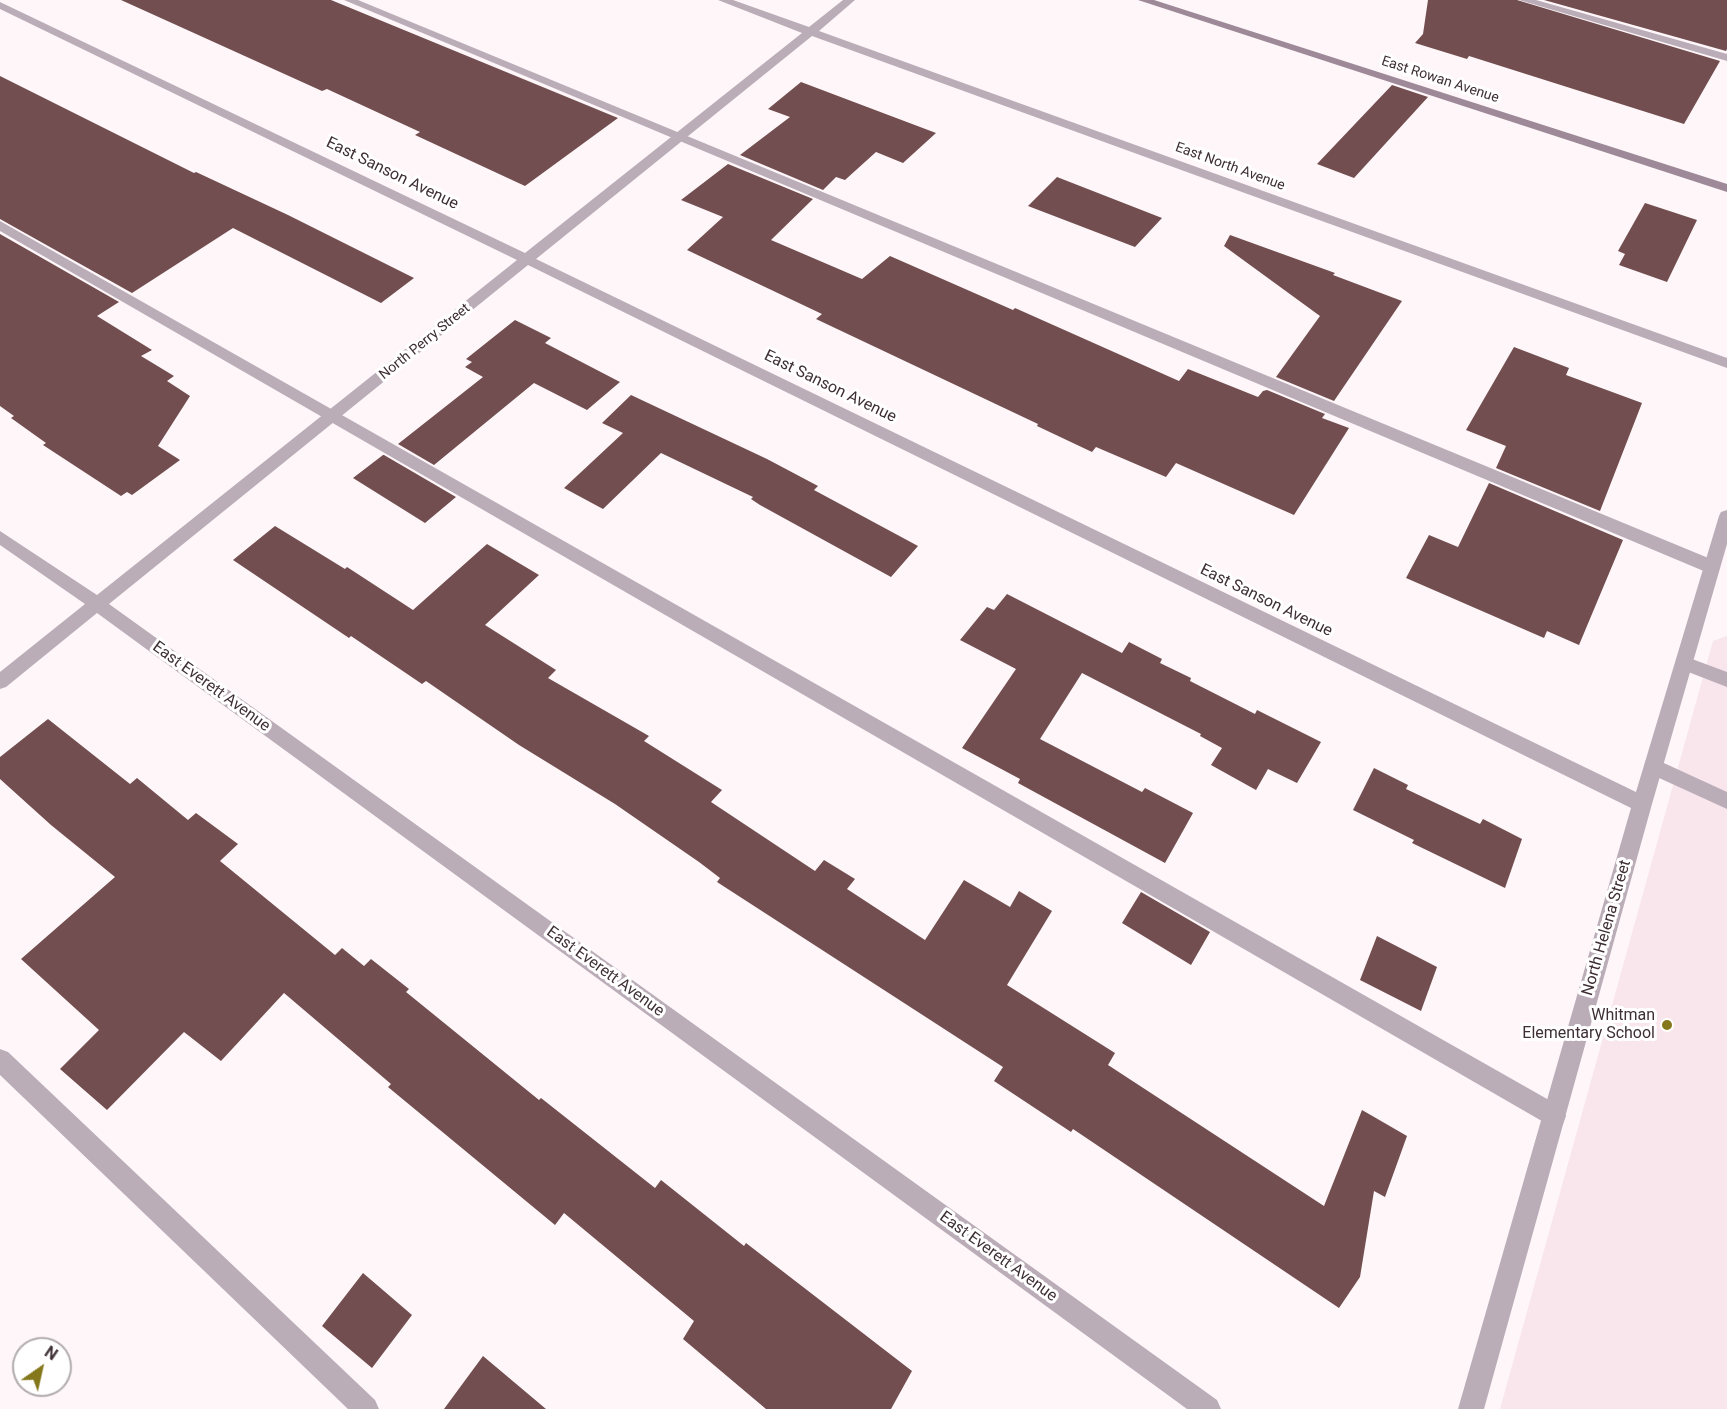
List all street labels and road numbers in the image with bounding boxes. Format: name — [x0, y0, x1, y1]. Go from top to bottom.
street label: East Rowan Avenue — [1379, 53, 1501, 107]
street label: East Sanson Avenue — [323, 134, 461, 214]
street label: East North Avenue — [1173, 139, 1287, 195]
street label: North Perry Street — [376, 300, 474, 384]
street label: East Sanson Avenue — [761, 347, 899, 427]
street label: East Sanson Avenue — [1197, 561, 1335, 641]
street label: East Everett Avenue — [148, 638, 274, 736]
street label: North Helena Street — [1578, 858, 1636, 998]
street label: East Everett Avenue — [542, 923, 668, 1021]
street label: East Everett Avenue — [935, 1208, 1061, 1306]

